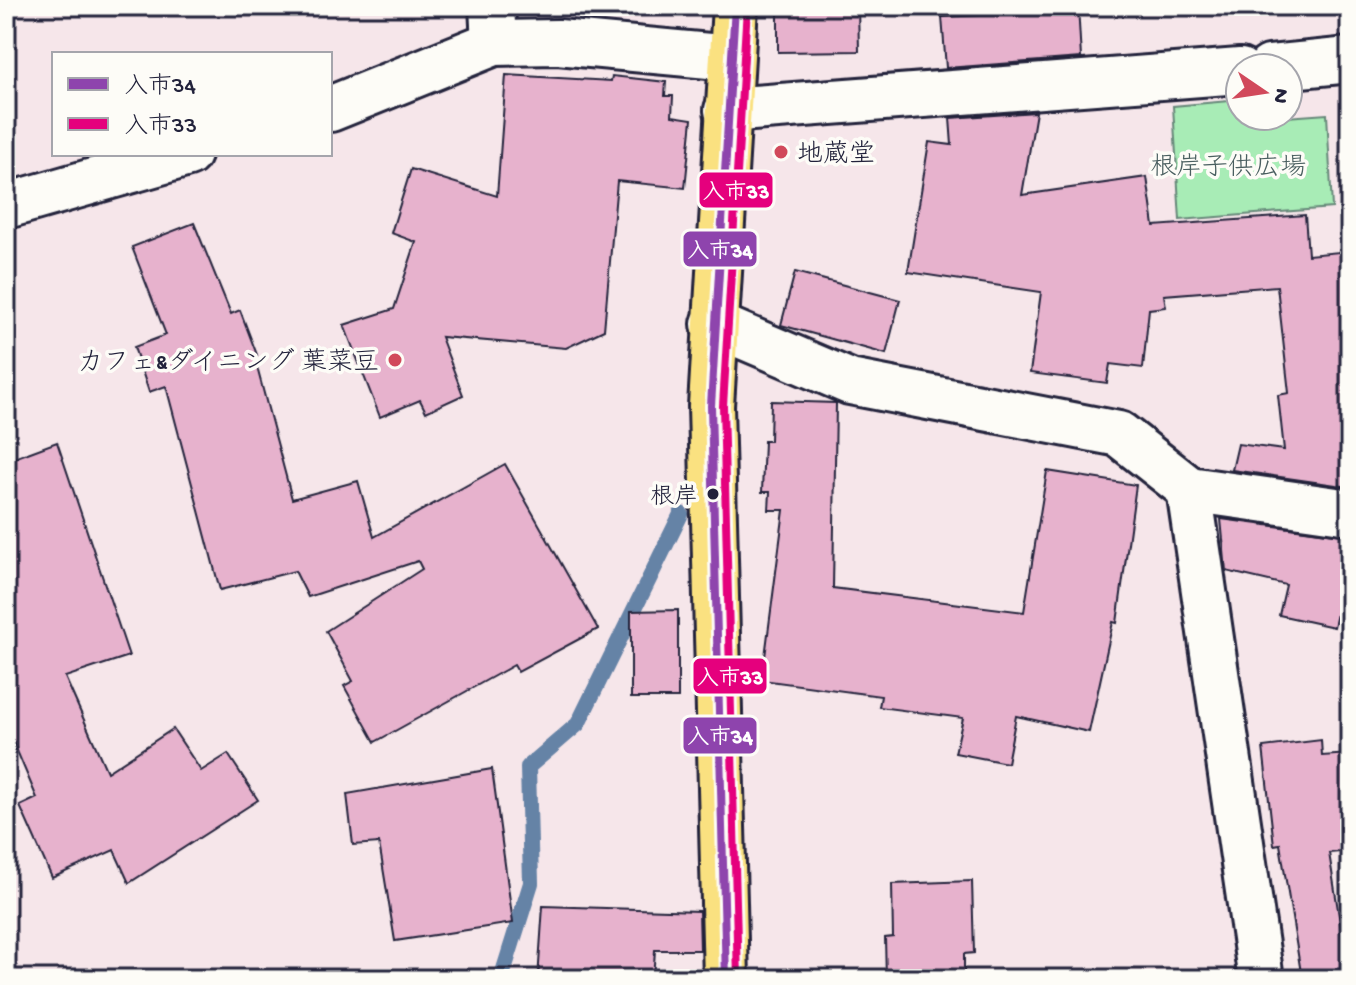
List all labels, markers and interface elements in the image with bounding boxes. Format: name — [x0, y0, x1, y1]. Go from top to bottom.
legend — [52, 52, 332, 156]
north arrow — [1224, 52, 1304, 132]
text: 入市34 — [124, 73, 196, 102]
text: N — [1265, 86, 1294, 106]
text: 入市33 — [124, 113, 197, 142]
place label: 地蔵堂 — [797, 139, 875, 172]
marker: 地蔵堂 — [772, 143, 790, 161]
park label: 根岸子供広場 — [1150, 153, 1306, 185]
line badge: 入市33 — [698, 171, 774, 209]
text: 入市33 — [703, 180, 769, 207]
line badge: 入市34 — [682, 230, 758, 268]
text: 入市34 — [687, 239, 753, 266]
place label: カフェ&ダイニング 葉菜豆 — [77, 347, 379, 380]
marker: カフェ&ダイニング 葉菜豆 — [386, 351, 404, 369]
place label: 根岸 — [650, 483, 698, 513]
marker: 根岸 — [705, 486, 721, 502]
line badge: 入市33 — [692, 657, 768, 695]
text: 入市33 — [697, 666, 763, 693]
line badge: 入市34 — [682, 716, 758, 755]
text: 入市34 — [687, 725, 753, 752]

